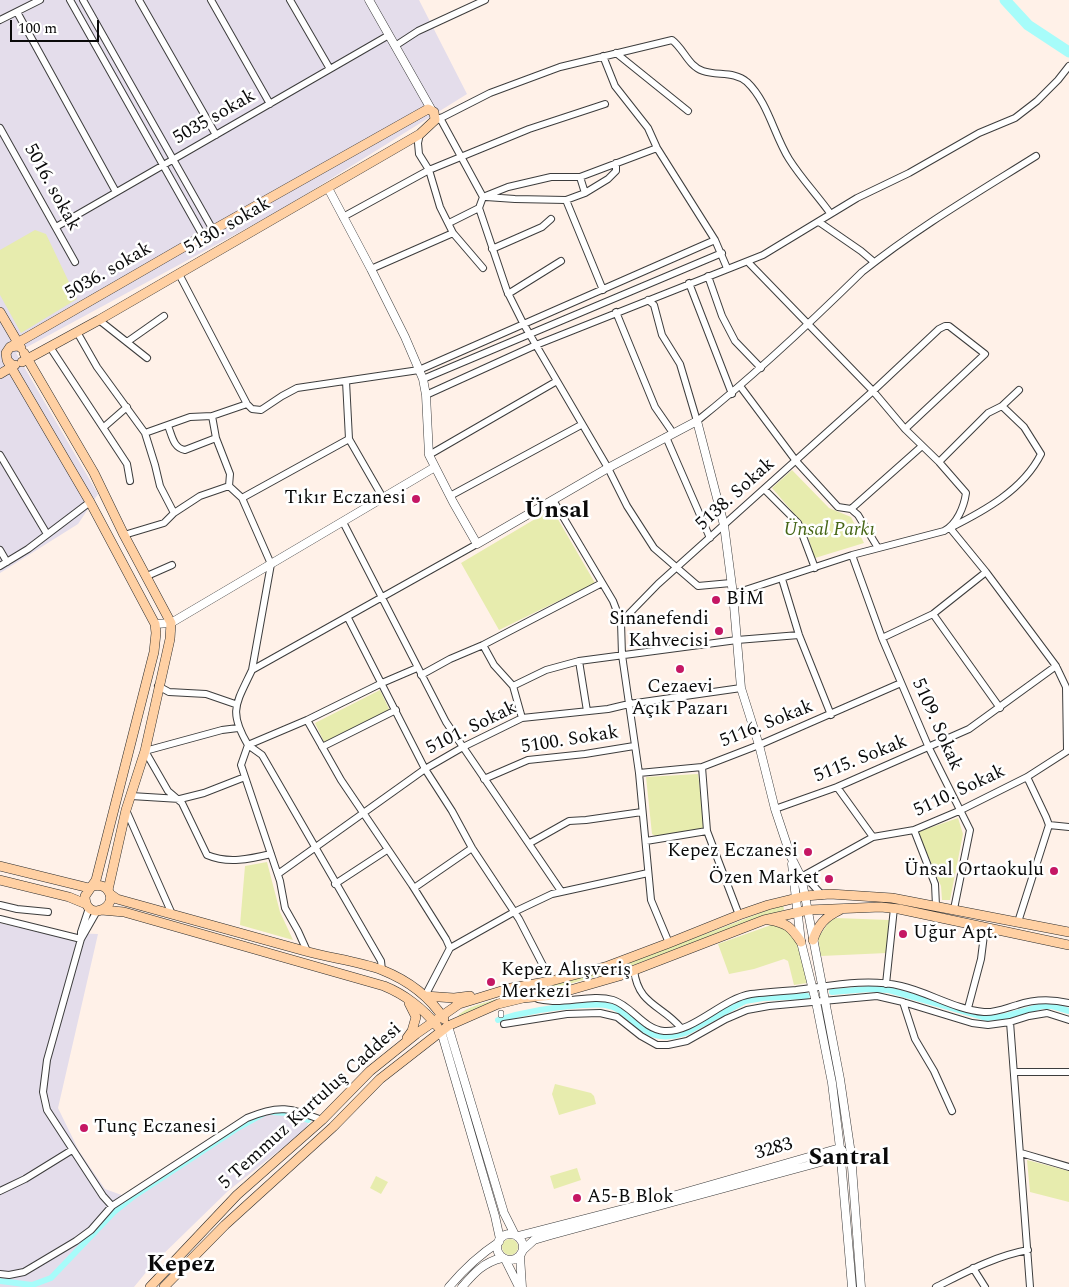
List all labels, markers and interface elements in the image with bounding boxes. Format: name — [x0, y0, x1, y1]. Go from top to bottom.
scale bar — [12, 10, 101, 42]
text: 100 m — [18, 17, 57, 40]
street label: 5035 sokak — [170, 85, 260, 151]
street label: 5016. sokak — [18, 140, 84, 236]
street label: 5130. sokak — [181, 193, 275, 261]
street label: 5036. sokak — [62, 238, 156, 306]
street label: 5138. Sokak — [692, 454, 780, 536]
place label: Tıkır Eczanesi — [284, 488, 406, 510]
marker: Tıkır Eczanesi — [410, 493, 422, 505]
district label: Ünsal — [524, 498, 590, 526]
park label: Ünsal Parkı — [783, 520, 875, 542]
place label: BİM — [726, 589, 764, 611]
marker: BİM — [710, 594, 722, 606]
place label: Sinanefendi Kahvecisi — [609, 609, 709, 653]
marker: Sinanefendi Kahvecisi — [713, 625, 725, 637]
marker: Cezaevi Açık Pazarı — [674, 663, 686, 675]
street label: 5109. Sokak — [906, 675, 966, 775]
place label: Cezaevi Açık Pazarı — [631, 677, 729, 721]
street label: 5116. Sokak — [717, 696, 817, 754]
street label: 5101. Sokak — [423, 697, 521, 761]
street label: 5100. Sokak — [520, 722, 620, 760]
street label: 5115. Sokak — [811, 731, 911, 789]
street label: 5110. Sokak — [911, 761, 1009, 823]
place label: Kepez Eczanesi — [667, 841, 798, 863]
marker: Kepez Eczanesi — [802, 846, 814, 858]
place label: Ünsal Ortaokulu — [904, 860, 1044, 882]
marker: Ünsal Ortaokulu — [1048, 865, 1060, 877]
place label: Özen Market — [708, 868, 819, 890]
marker: Özen Market — [823, 873, 835, 885]
place label: Uğur Apt. — [913, 923, 998, 945]
marker: Uğur Apt. — [897, 928, 909, 940]
place label: Kepez Alışveriş Merkezi — [501, 960, 631, 1004]
marker: Kepez Alışveriş Merkezi — [485, 976, 497, 988]
street label: 5 Temmuz Kurtuluş Caddesi — [215, 1019, 407, 1195]
place label: Tunç Eczanesi — [94, 1117, 217, 1139]
marker: Tunç Eczanesi — [78, 1122, 90, 1134]
street label: 3283 — [753, 1134, 795, 1166]
district label: Santral — [809, 1145, 889, 1173]
place label: A5-B Blok — [587, 1187, 674, 1209]
marker: A5-B Blok — [571, 1192, 583, 1204]
district label: Kepez — [147, 1252, 215, 1280]

